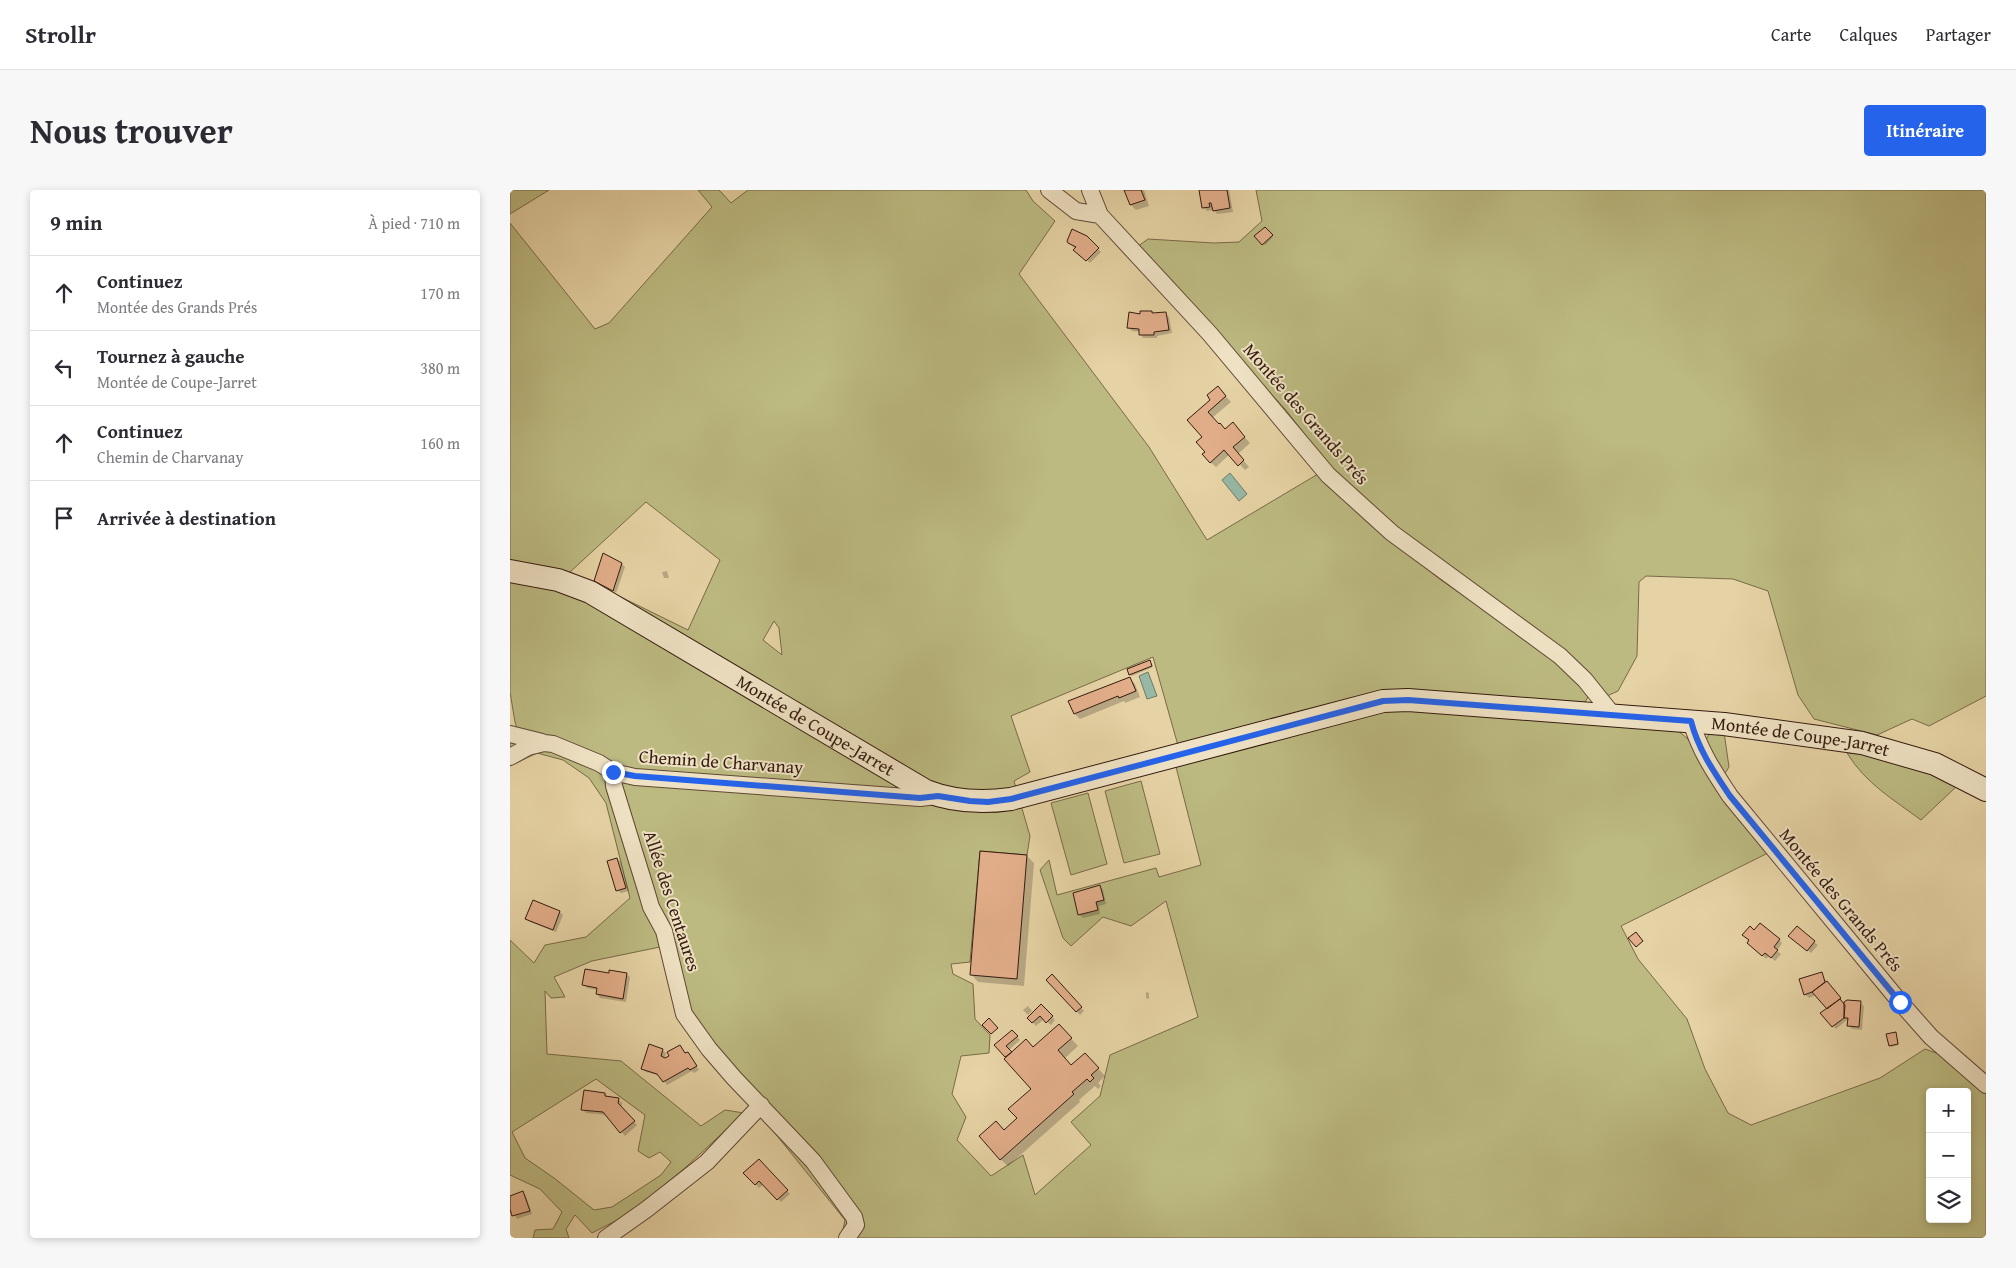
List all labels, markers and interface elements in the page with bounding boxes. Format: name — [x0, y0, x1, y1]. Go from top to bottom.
text: Strollr — [25, 17, 96, 52]
text: Carte — [1771, 21, 1812, 48]
text: Calques — [1840, 21, 1898, 48]
text: Partager — [1926, 21, 1991, 48]
text: Nous trouver — [30, 105, 233, 156]
button: Itinéraire — [1864, 105, 1986, 156]
text: 9 min — [50, 207, 102, 238]
text: À pied · 710 m — [368, 211, 460, 235]
text: Continuez — [97, 267, 183, 295]
icon: ahead — [50, 279, 78, 307]
text: 170 m — [420, 281, 460, 305]
text: Montée des Grands Prés — [97, 295, 257, 319]
street label: Montée des Grands Prés — [1237, 337, 1376, 491]
text: Tournez à gauche — [97, 342, 245, 370]
icon: left — [50, 354, 78, 382]
text: 380 m — [420, 356, 460, 380]
text: Montée de Coupe-Jarret — [97, 370, 257, 394]
text: Continuez — [97, 417, 183, 445]
icon: ahead — [50, 429, 78, 457]
text: 160 m — [420, 431, 460, 455]
text: Chemin de Charvanay — [97, 445, 243, 469]
icon: arrive — [50, 504, 78, 532]
text: Arrivée à destination — [97, 504, 276, 532]
street label: Montée de Coupe-Jarret — [731, 668, 901, 783]
street label: Montée de Coupe-Jarret — [1711, 709, 1894, 763]
street label: Chemin de Charvanay — [638, 742, 804, 781]
route end — [602, 761, 625, 784]
street label: Montée des Grands Prés — [1773, 822, 1910, 977]
street label: Allée des Centaures — [637, 827, 708, 975]
route start — [1889, 991, 1912, 1014]
map controls — [1926, 1088, 1971, 1223]
button: + — [1926, 1088, 1971, 1133]
button: − — [1926, 1133, 1971, 1178]
button: layers — [1926, 1178, 1971, 1223]

